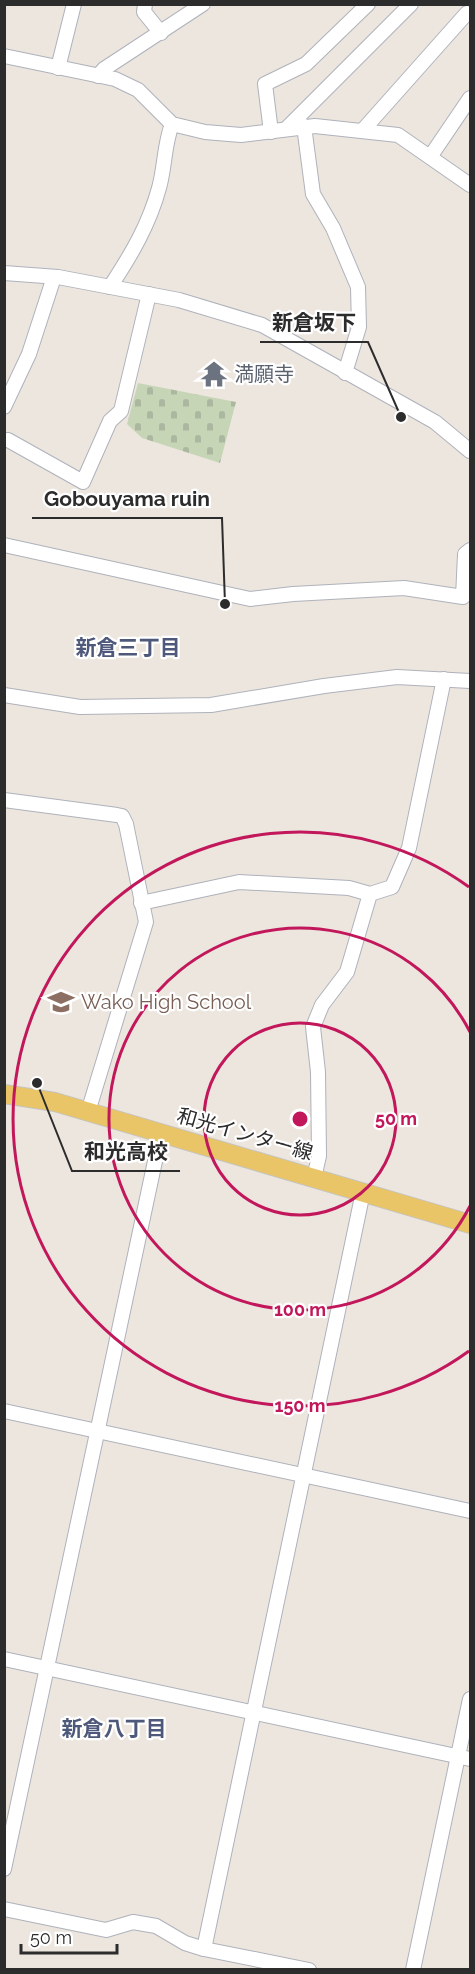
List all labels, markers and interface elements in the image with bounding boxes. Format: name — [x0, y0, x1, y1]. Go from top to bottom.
callout: 新倉坂下 — [260, 303, 368, 342]
text: 新倉坂下 — [272, 310, 356, 335]
temple icon: 満願寺 — [199, 359, 229, 389]
place label: 満願寺 — [234, 362, 294, 386]
callout: Gobouyama ruin — [32, 479, 222, 518]
text: Gobouyama ruin — [44, 486, 210, 511]
district label: 新倉三丁目 — [76, 635, 181, 660]
school or university icon: Wako High School — [46, 987, 76, 1017]
place label: Wako High School — [81, 990, 252, 1014]
street label: 和光インター線 — [174, 1103, 316, 1165]
text: 50 m — [375, 1108, 417, 1129]
centre of rings — [290, 1109, 310, 1129]
callout: 和光高校 — [72, 1132, 180, 1171]
text: 和光高校 — [84, 1139, 168, 1164]
text: 100 m — [274, 1299, 326, 1320]
text: 150 m — [275, 1395, 326, 1416]
district label: 新倉八丁目 — [62, 1716, 167, 1741]
scale bar — [21, 1917, 117, 1955]
text: 50 m — [30, 1927, 72, 1948]

